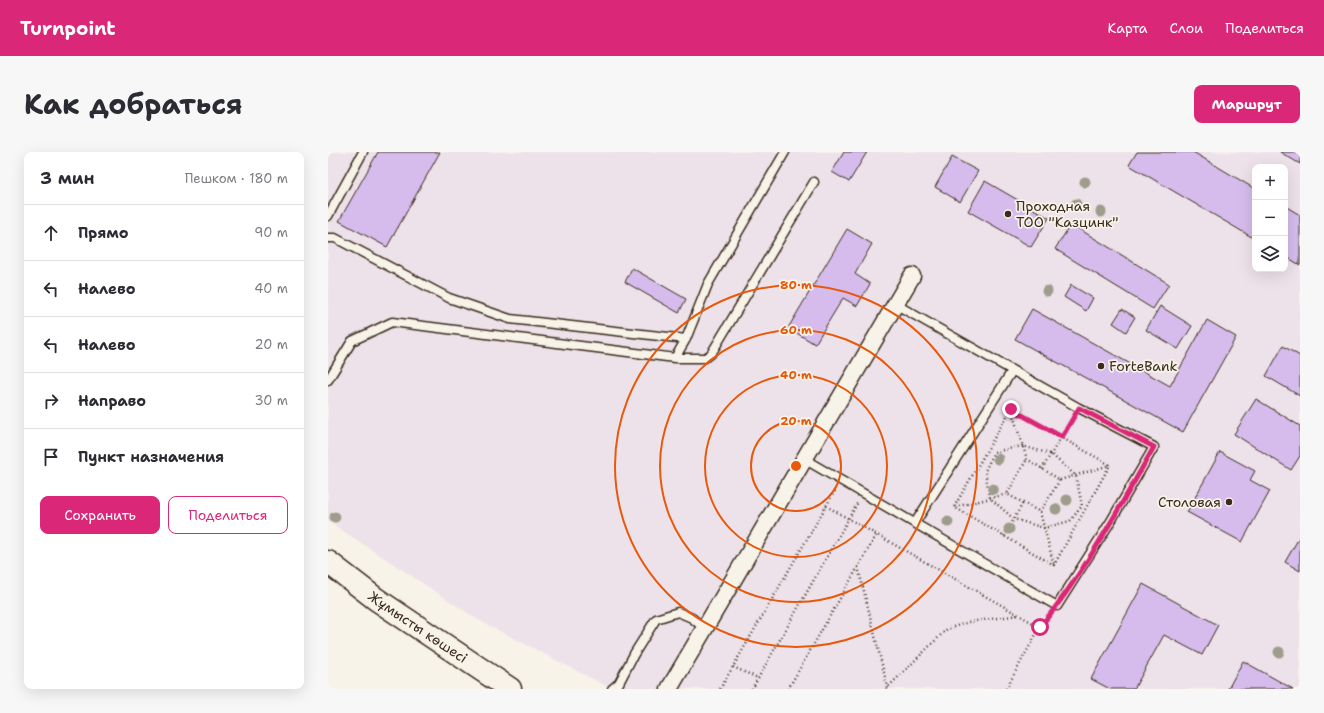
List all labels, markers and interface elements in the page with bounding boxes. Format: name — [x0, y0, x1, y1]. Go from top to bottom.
text: Turnpoint — [20, 16, 116, 41]
text: Карта — [1107, 19, 1148, 37]
text: Слои — [1170, 19, 1203, 37]
text: Поделиться — [1225, 19, 1304, 37]
text: Как добраться — [24, 85, 243, 123]
button: Маршрут — [1194, 85, 1300, 123]
map controls — [1252, 164, 1288, 272]
button: + — [1252, 164, 1288, 200]
text: 3 мин — [40, 167, 95, 189]
text: Пешком · 180 m — [185, 170, 288, 187]
place label: Проходная ТОО "Казцинк" — [1016, 197, 1118, 231]
button: − — [1252, 200, 1288, 236]
marker: Проходная ТОО "Казцинк" — [1003, 209, 1013, 219]
icon: ahead — [40, 222, 62, 244]
text: Прямо — [78, 223, 128, 243]
text: 90 m — [254, 224, 288, 241]
button: layers — [1252, 236, 1288, 272]
text: 80 m — [780, 277, 812, 293]
icon: left — [40, 278, 62, 300]
text: Налево — [78, 279, 136, 299]
text: 40 m — [254, 280, 288, 297]
text: 60 m — [780, 322, 812, 338]
icon: left — [40, 334, 62, 356]
text: Налево — [78, 335, 136, 355]
text: 20 m — [255, 336, 288, 353]
place label: ForteBank — [1109, 357, 1178, 375]
marker: ForteBank — [1096, 361, 1106, 371]
text: 40 m — [780, 367, 812, 383]
icon: right — [40, 390, 62, 412]
text: Направо — [78, 391, 146, 411]
text: 30 m — [254, 392, 288, 409]
route end — [1002, 400, 1020, 418]
text: 20 m — [780, 413, 812, 429]
icon: arrive — [40, 446, 62, 468]
text: Пункт назначения — [78, 447, 224, 467]
centre of rings — [789, 459, 803, 473]
place label: Столовая — [1158, 493, 1221, 511]
button: Сохранить — [40, 496, 160, 534]
button: Поделиться — [168, 496, 288, 534]
marker: Столовая — [1224, 497, 1234, 507]
street label: Жұмысты көшесі — [364, 587, 471, 667]
route start — [1031, 618, 1049, 636]

